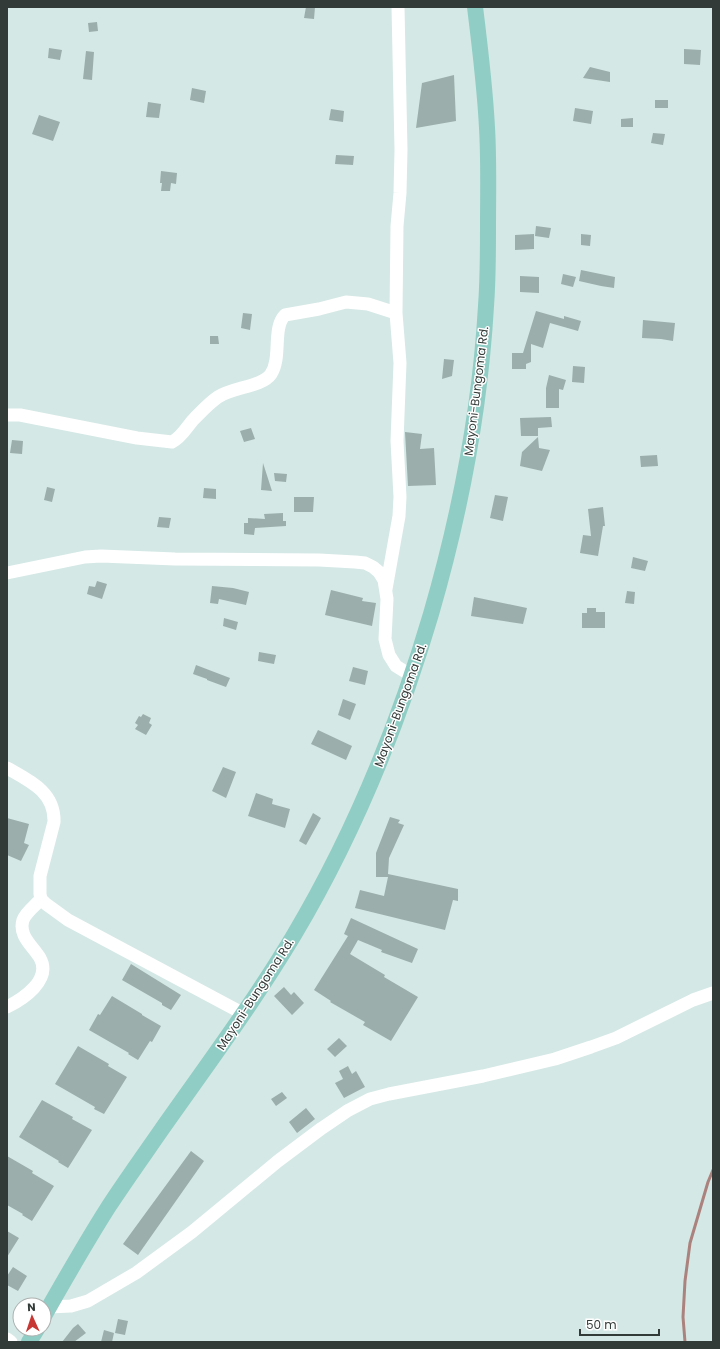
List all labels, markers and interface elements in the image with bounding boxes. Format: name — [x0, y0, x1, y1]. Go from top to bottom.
street label: Mayoni-Bungoma Rd. — [460, 325, 492, 457]
street label: Mayoni-Bungoma Rd. — [370, 641, 430, 769]
street label: Mayoni-Bungoma Rd. — [212, 935, 298, 1053]
north arrow — [12, 1297, 52, 1337]
text: N — [27, 1299, 36, 1315]
scale bar — [580, 1311, 659, 1337]
text: 50 m — [586, 1316, 617, 1333]

